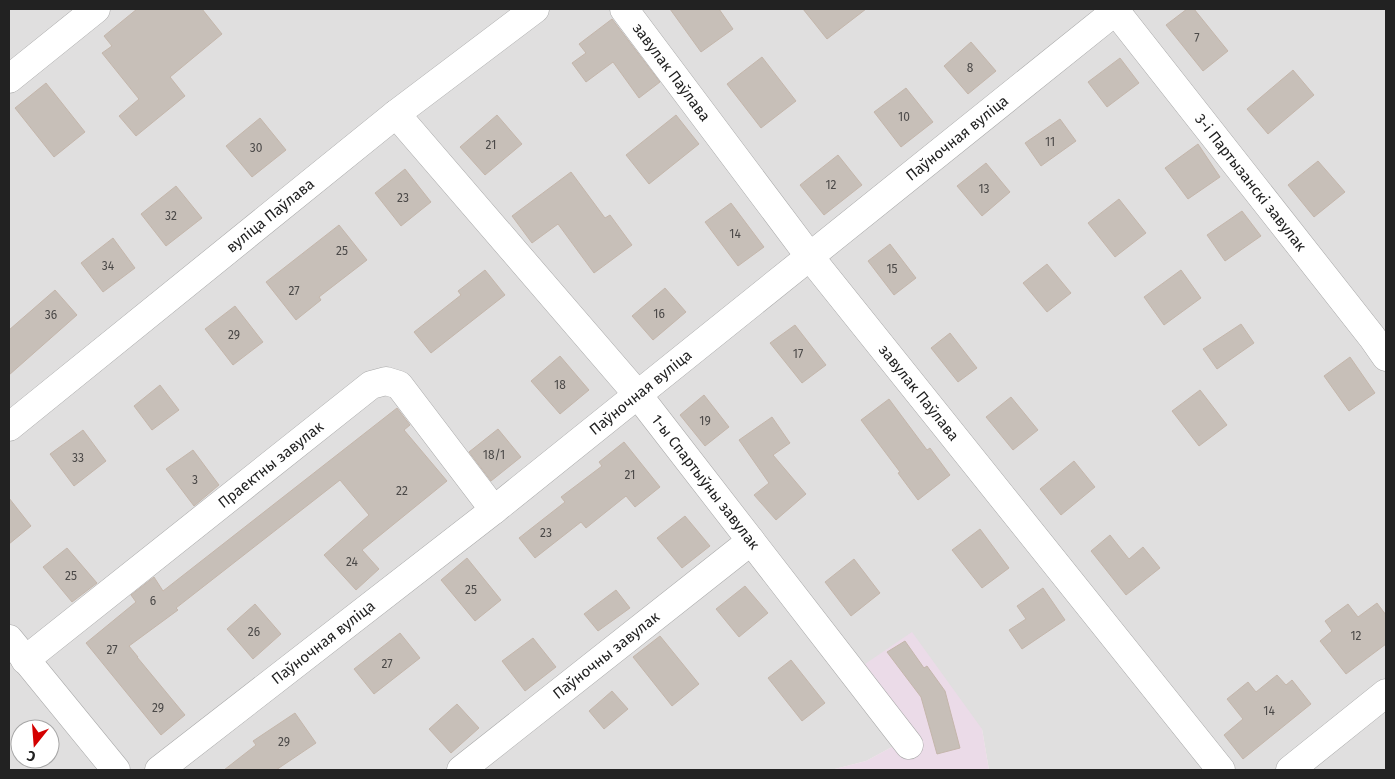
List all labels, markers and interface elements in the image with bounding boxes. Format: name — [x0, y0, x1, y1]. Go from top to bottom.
street label: завулак Паўлава — [629, 20, 714, 125]
house number: 7 — [1194, 31, 1200, 45]
house number: 8 — [967, 61, 974, 75]
street label: Паўночная вуліца — [902, 92, 1012, 185]
house number: 10 — [898, 110, 910, 124]
street label: 3-і Партызанскі завулак — [1191, 110, 1310, 255]
house number: 11 — [1045, 135, 1055, 149]
house number: 21 — [486, 138, 496, 152]
house number: 30 — [250, 141, 263, 155]
street label: вуліца Паўлава — [223, 175, 318, 257]
house number: 12 — [825, 178, 837, 192]
house number: 13 — [978, 182, 990, 196]
house number: 23 — [397, 191, 409, 205]
house number: 32 — [165, 209, 177, 223]
house number: 14 — [729, 227, 741, 241]
house number: 25 — [336, 244, 348, 258]
house number: 34 — [102, 259, 115, 273]
house number: 15 — [886, 262, 898, 276]
house number: 27 — [288, 284, 300, 298]
house number: 16 — [653, 307, 665, 321]
house number: 36 — [45, 308, 57, 322]
house number: 29 — [228, 328, 240, 342]
street label: завулак Паўлава — [875, 341, 963, 445]
street label: Паўночная вуліца — [586, 346, 695, 439]
house number: 17 — [793, 347, 803, 361]
house number: 18 — [554, 378, 566, 392]
street label: 1-ы Спартыўны завулак — [648, 411, 763, 553]
house number: 19 — [699, 414, 711, 428]
street label: Праектны завулак — [215, 417, 327, 512]
house number: 18/1 — [483, 448, 505, 462]
house number: 33 — [72, 451, 84, 465]
house number: 21 — [625, 468, 635, 482]
house number: 3 — [192, 473, 198, 487]
house number: 22 — [396, 484, 408, 498]
house number: 23 — [540, 526, 552, 540]
house number: 24 — [346, 555, 359, 569]
house number: 25 — [65, 569, 77, 583]
house number: 25 — [465, 583, 477, 597]
house number: 6 — [150, 594, 156, 608]
street label: Паўночная вуліца — [268, 597, 379, 688]
street label: Паўночны завулак — [549, 608, 663, 703]
house number: 26 — [248, 625, 260, 639]
house number: 12 — [1350, 629, 1362, 643]
house number: 27 — [106, 643, 118, 657]
house number: 27 — [381, 657, 393, 671]
house number: 29 — [152, 701, 164, 715]
house number: 14 — [1263, 704, 1275, 718]
north arrow — [10, 719, 60, 769]
house number: 29 — [278, 735, 290, 749]
text: С — [25, 747, 38, 765]

